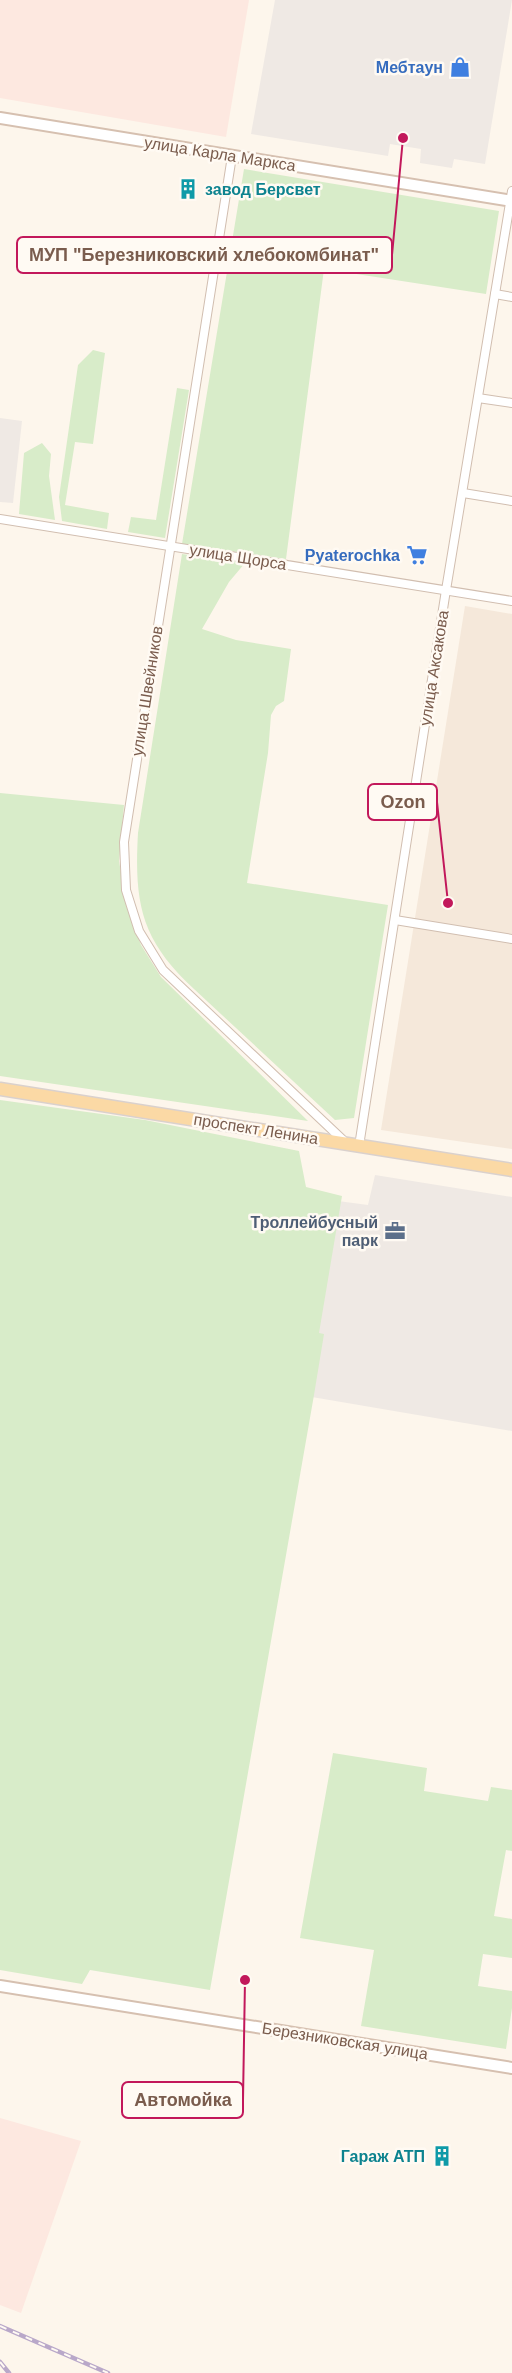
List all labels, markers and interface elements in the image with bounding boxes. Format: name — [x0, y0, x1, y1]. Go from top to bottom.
shop icon: Мебтаун — [448, 55, 472, 79]
place label: Мебтаун — [376, 59, 443, 76]
street label: улица Карла Маркса — [143, 134, 297, 174]
building icon: завод Берсвет — [176, 177, 200, 201]
place label: завод Берсвет — [205, 181, 321, 198]
callout: МУП "Березниковский хлебокомбинат" — [17, 237, 392, 273]
text: МУП "Березниковский хлебокомбинат" — [29, 245, 379, 265]
street label: улица Щорса — [188, 541, 288, 573]
supermarket icon: Pyaterochka — [405, 543, 429, 567]
place label: Pyaterochka — [305, 547, 400, 564]
street label: улица Аксакова — [416, 609, 452, 727]
street label: улица Швейников — [128, 625, 166, 757]
callout: Ozon — [368, 784, 437, 820]
text: Ozon — [381, 792, 426, 812]
street label: проспект Ленина — [192, 1111, 320, 1147]
place label: Троллейбусный парк — [251, 1214, 379, 1249]
office icon: Троллейбусный парк — [383, 1219, 407, 1243]
street label: Березниковская улица — [261, 2019, 429, 2063]
callout: Автомойка — [122, 2082, 243, 2118]
text: Автомойка — [134, 2090, 233, 2110]
building icon: Гараж АТП — [430, 2144, 454, 2168]
place label: Гараж АТП — [341, 2148, 425, 2165]

